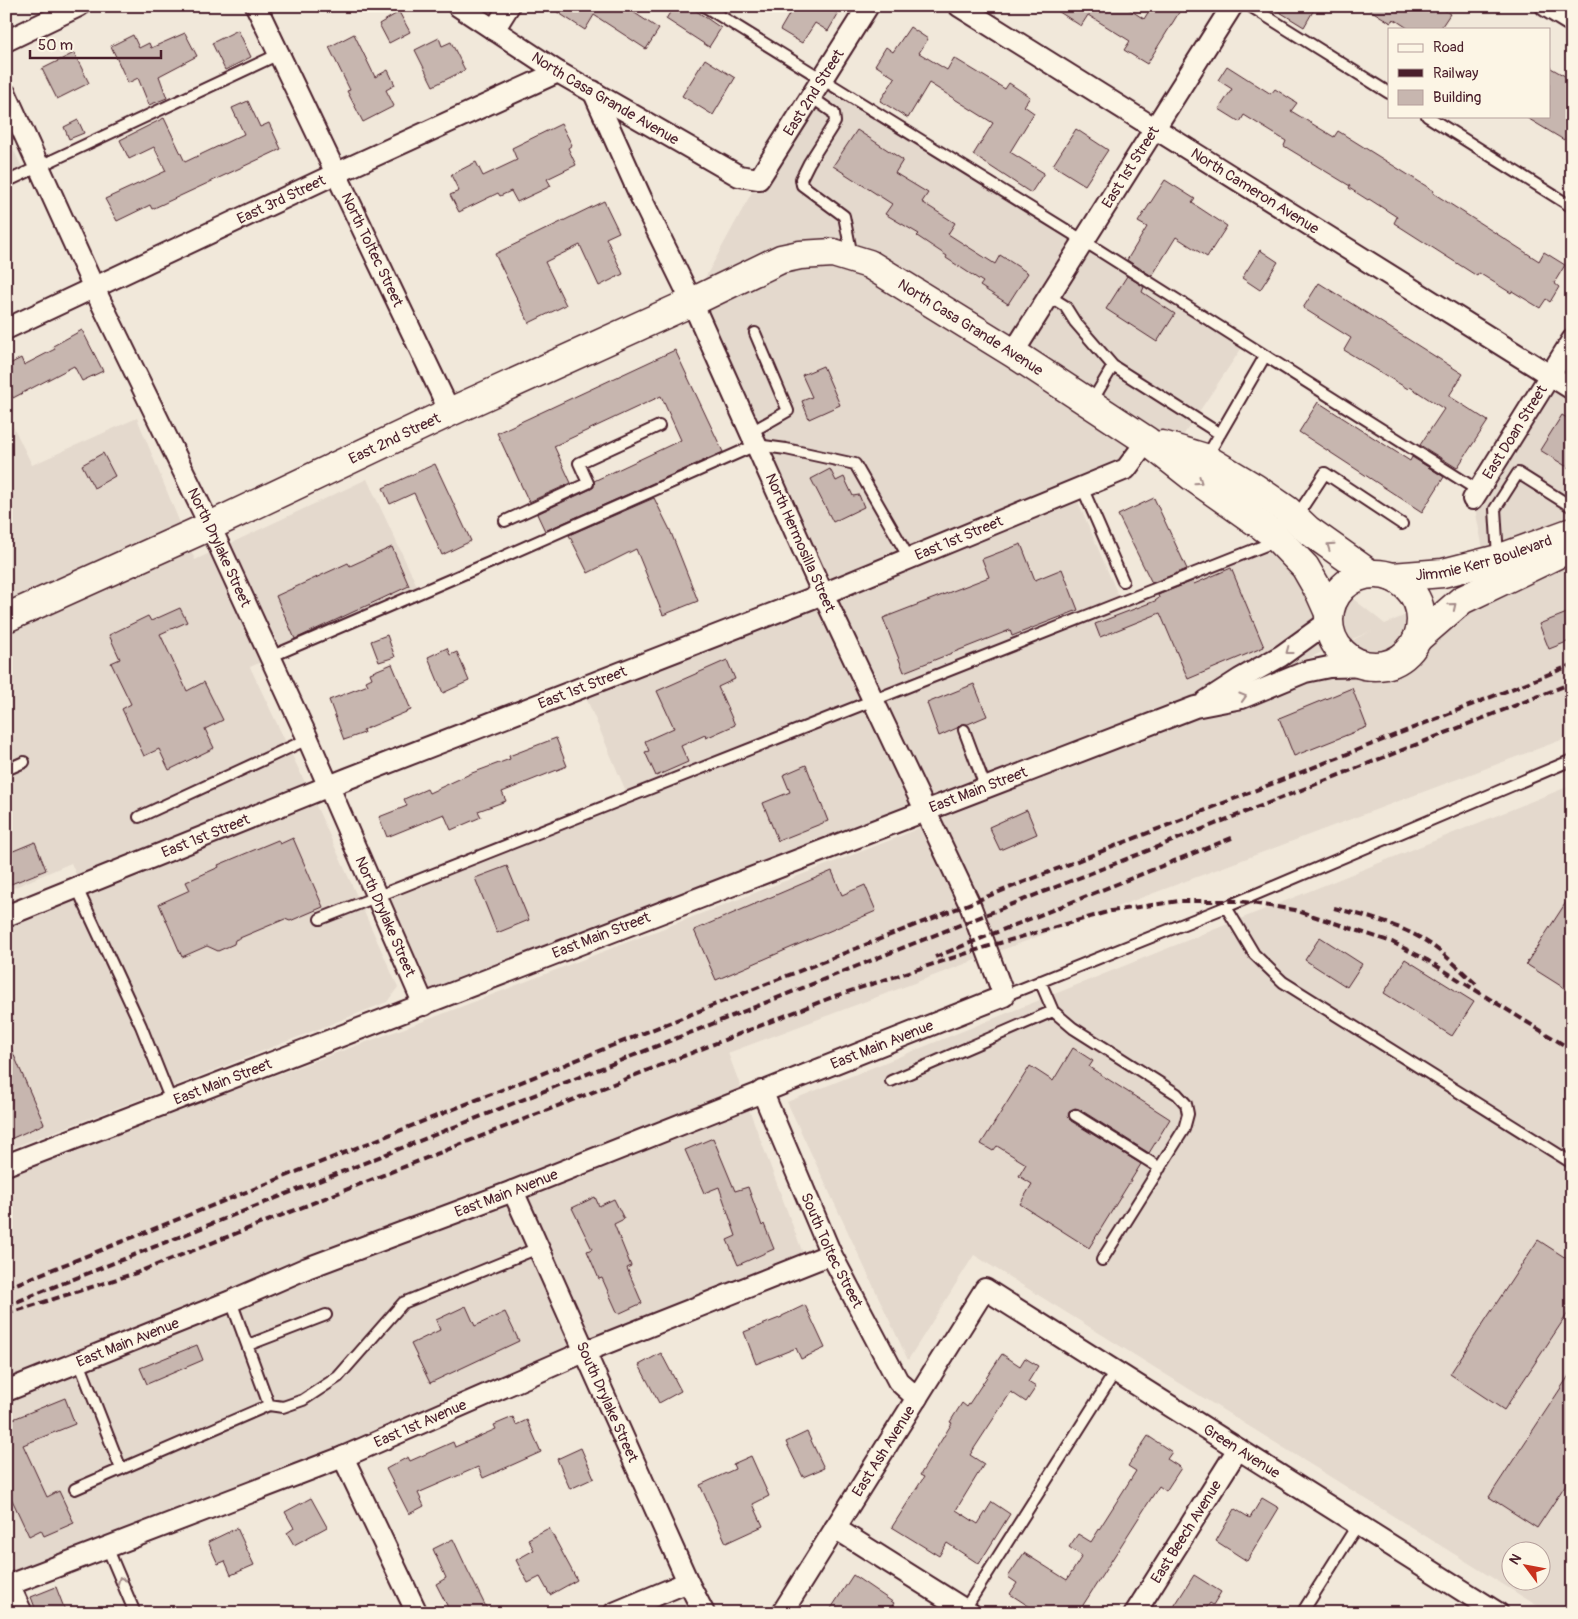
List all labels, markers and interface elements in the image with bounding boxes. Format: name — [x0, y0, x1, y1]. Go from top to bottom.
scale bar — [30, 28, 161, 60]
legend — [1388, 28, 1550, 118]
text: 50 m — [38, 36, 73, 55]
text: Road — [1433, 38, 1464, 57]
street label: East 2nd Street — [779, 45, 848, 139]
street label: North Casa Grande Avenue — [528, 48, 683, 149]
text: Railway — [1433, 64, 1479, 83]
text: Building — [1433, 88, 1481, 107]
street label: East 1st Street — [1097, 122, 1164, 212]
street label: North Cameron Avenue — [1187, 144, 1323, 238]
street label: East 3rd Street — [234, 170, 329, 228]
street label: North Toltec Street — [337, 189, 408, 311]
street label: North Casa Grande Avenue — [894, 275, 1047, 380]
street label: East Doan Street — [1478, 381, 1552, 483]
street label: East 2nd Street — [346, 408, 444, 468]
street label: North Hermosilla Street — [761, 470, 840, 616]
one-way arrow — [1193, 475, 1203, 484]
street label: North Drylake Street — [183, 485, 256, 611]
street label: East 1st Street — [912, 511, 1006, 565]
street label: Jimmie Kerr Boulevard — [1415, 531, 1555, 585]
one-way arrow — [1326, 543, 1336, 552]
one-way arrow — [1448, 603, 1457, 612]
one-way arrow — [1285, 645, 1295, 654]
street label: East 1st Street — [535, 661, 630, 713]
one-way arrow — [1238, 692, 1247, 702]
street label: East Main Street — [926, 762, 1031, 817]
street label: East 1st Street — [159, 809, 253, 862]
street label: North Drylake Street — [351, 854, 420, 981]
street label: East Main Street — [549, 907, 654, 963]
street label: East Main Avenue — [828, 1015, 937, 1073]
street label: East Main Street — [171, 1054, 275, 1109]
street label: East Main Avenue — [452, 1164, 561, 1221]
street label: South Toltec Street — [797, 1190, 868, 1312]
street label: East Main Avenue — [73, 1313, 182, 1371]
street label: South Drylake Street — [572, 1339, 643, 1466]
street label: East 1st Avenue — [371, 1395, 470, 1452]
street label: East Ash Avenue — [848, 1402, 919, 1500]
street label: Green Avenue — [1200, 1420, 1284, 1483]
street label: East Beech Avenue — [1147, 1476, 1226, 1587]
north arrow — [1500, 1542, 1550, 1592]
text: N — [1506, 1551, 1525, 1568]
one-way arrow — [117, 1576, 128, 1585]

